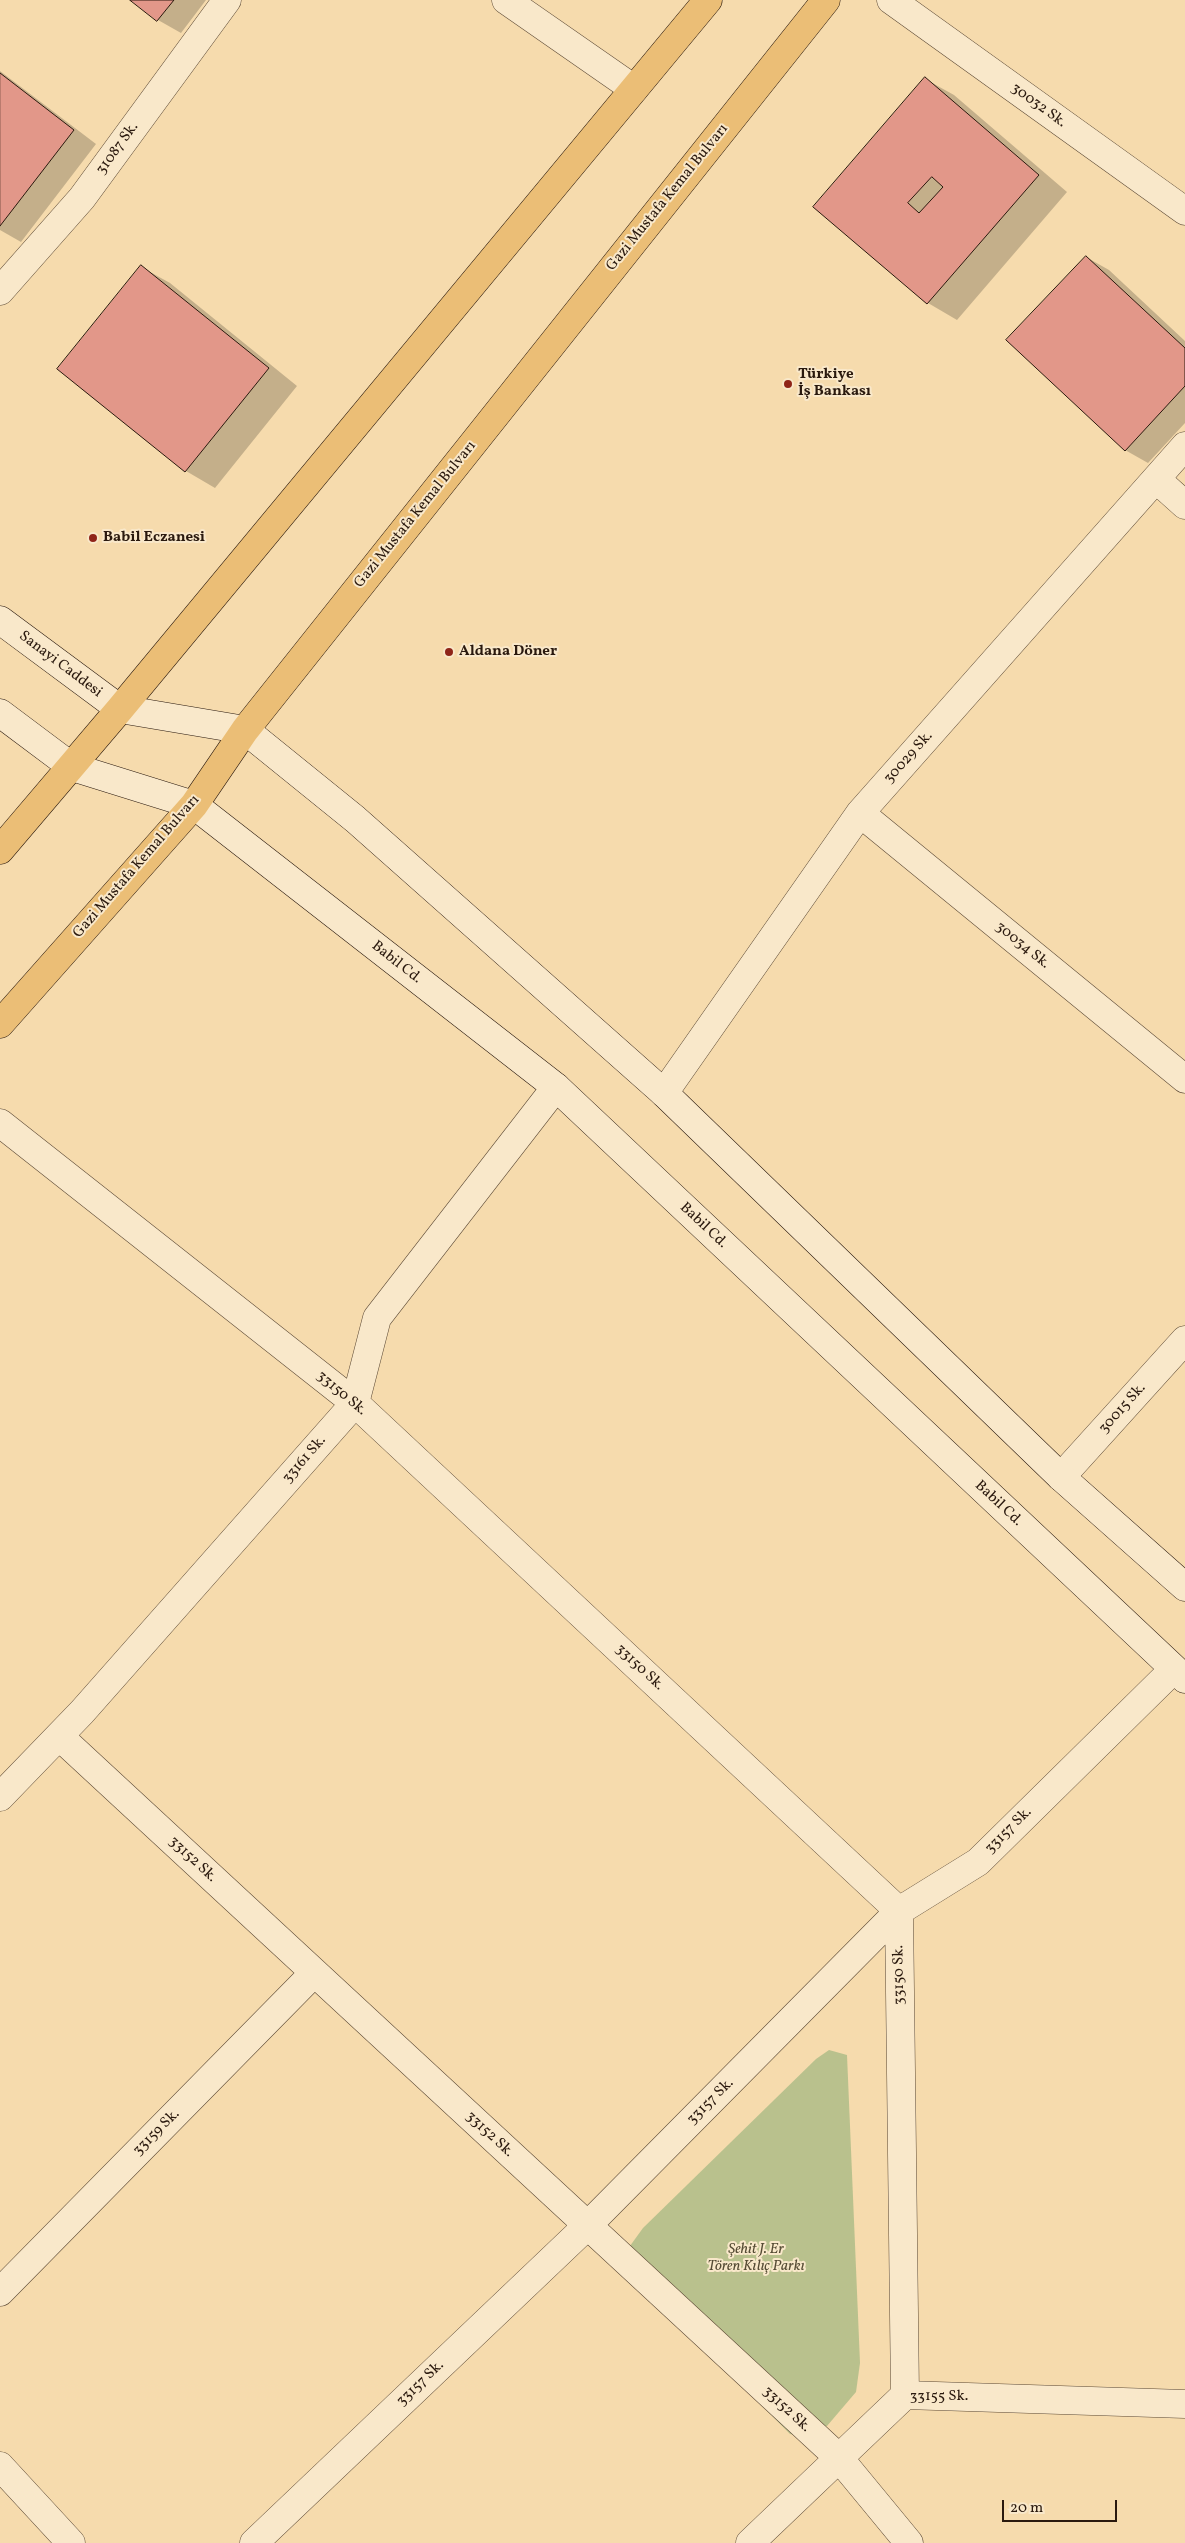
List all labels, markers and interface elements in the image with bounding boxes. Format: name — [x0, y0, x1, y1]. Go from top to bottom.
street label: 30032 Sk. — [1007, 80, 1069, 132]
street label: 31087 Sk. — [93, 119, 143, 179]
street label: Gazi Mustafa Kemal Bulvarı — [603, 121, 733, 275]
place label: Türkiye İş Bankası — [798, 366, 871, 401]
marker: Türkiye İş Bankası — [782, 378, 794, 390]
street label: Gazi Mustafa Kemal Bulvarı — [351, 438, 481, 592]
place label: Babil Eczanesi — [103, 529, 205, 547]
marker: Babil Eczanesi — [87, 532, 99, 544]
street label: Sanayi Caddesi — [15, 628, 105, 702]
place label: Aldana Döner — [459, 643, 557, 661]
marker: Aldana Döner — [443, 646, 455, 658]
street label: 30029 Sk. — [881, 728, 937, 788]
street label: Gazi Mustafa Kemal Bulvarı — [70, 792, 204, 942]
street label: 30034 Sk. — [991, 919, 1053, 973]
street label: Babil Cd. — [367, 938, 425, 988]
street label: Babil Cd. — [675, 1199, 731, 1253]
street label: 33150 Sk. — [312, 1368, 370, 1420]
street label: 30015 Sk. — [1096, 1380, 1150, 1438]
street label: 33161 Sk. — [279, 1432, 331, 1488]
street label: Babil Cd. — [970, 1477, 1026, 1531]
street label: 33150 Sk. — [611, 1641, 667, 1695]
street label: 33157 Sk. — [982, 1804, 1036, 1858]
street label: 33152 Sk. — [164, 1833, 220, 1887]
street label: 33150 Sk. — [890, 1945, 910, 2005]
street label: 33157 Sk. — [684, 2075, 738, 2129]
street label: 33159 Sk. — [130, 2106, 184, 2160]
street label: 33152 Sk. — [461, 2108, 517, 2162]
park label: Şehit J. Er Tören Kılıç Parkı — [708, 2241, 804, 2276]
street label: 33157 Sk. — [394, 2357, 448, 2411]
street label: 33152 Sk. — [758, 2383, 814, 2437]
street label: 33155 Sk. — [910, 2388, 968, 2406]
scale bar — [1005, 2490, 1120, 2522]
text: 20 m — [1010, 2498, 1043, 2519]

